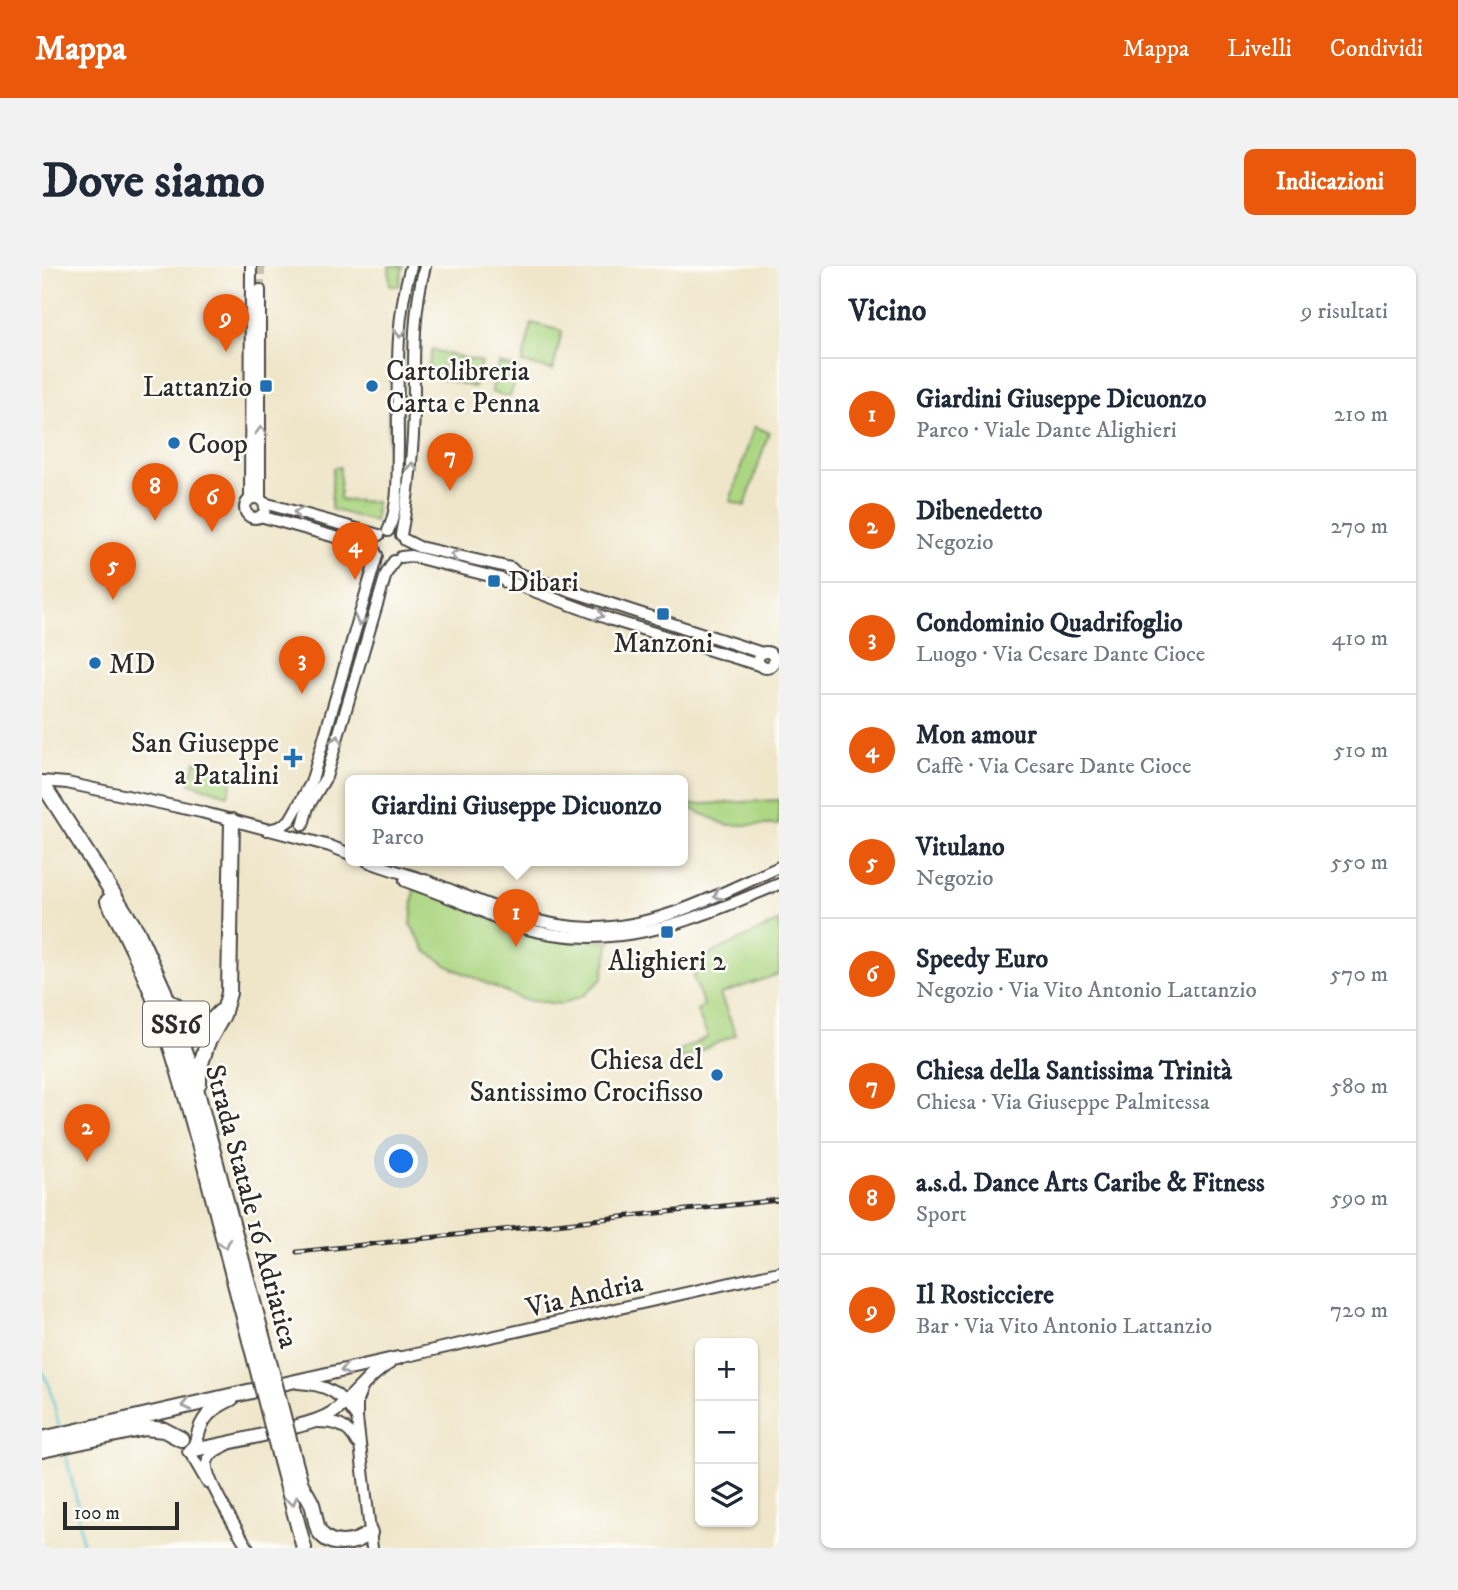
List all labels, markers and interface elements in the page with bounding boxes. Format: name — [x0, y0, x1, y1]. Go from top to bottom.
text: Mappa — [35, 29, 126, 70]
text: Mappa — [1123, 34, 1189, 64]
text: Livelli — [1227, 34, 1292, 64]
text: Condividi — [1330, 34, 1423, 64]
button: Indicazioni — [1244, 149, 1416, 215]
text: Dove siamo — [42, 151, 265, 213]
text: Vicino — [849, 293, 926, 330]
pin: 9 — [203, 294, 249, 352]
text: 9 risultati — [1301, 297, 1388, 326]
one-way arrow — [392, 328, 407, 339]
place label: Cartolibreria Carta e Penna — [386, 354, 540, 421]
place label: Lattanzio — [142, 370, 252, 405]
marker: Lattanzio — [258, 378, 274, 394]
marker: Cartolibreria Carta e Penna — [364, 378, 380, 394]
text: Giardini Giuseppe Dicuonzo — [916, 383, 1206, 416]
text: 1 — [868, 400, 876, 429]
text: 210 m — [1334, 400, 1388, 429]
text: Parco · Viale Dante Alighieri — [916, 416, 1177, 445]
one-way arrow — [253, 425, 269, 436]
place label: Coop — [188, 427, 248, 462]
pin: 7 — [427, 433, 473, 491]
marker: Coop — [166, 435, 182, 451]
one-way arrow — [404, 462, 419, 473]
pin: 8 — [132, 463, 178, 521]
pin: 6 — [189, 474, 235, 532]
text: Dibenedetto — [916, 495, 1042, 528]
one-way arrow — [292, 506, 304, 521]
text: 2 — [866, 512, 878, 541]
text: 270 m — [1331, 512, 1388, 541]
pin: 4 — [332, 522, 378, 580]
text: Negozio — [916, 528, 993, 557]
pin: 5 — [90, 542, 136, 600]
one-way arrow — [449, 549, 461, 564]
place label: Dibari — [508, 565, 579, 600]
marker: Dibari — [486, 573, 502, 589]
marker: Manzoni — [655, 606, 671, 622]
one-way arrow — [593, 607, 605, 621]
text: Condominio Quadrifoglio — [916, 607, 1183, 640]
one-way arrow — [353, 614, 368, 626]
text: 3 — [868, 624, 876, 653]
text: 410 m — [1332, 624, 1388, 653]
place label: Manzoni — [613, 626, 713, 661]
pin: 3 — [279, 636, 325, 694]
text: Luogo · Via Cesare Dante Cioce — [916, 640, 1205, 669]
place label: MD — [109, 647, 155, 682]
marker: MD — [87, 655, 103, 671]
text: Mon amour — [916, 719, 1037, 752]
place label: San Giuseppe a Patalini — [131, 726, 279, 793]
one-way arrow — [329, 734, 344, 746]
text: 4 — [865, 736, 879, 765]
text: 510 m — [1334, 736, 1388, 765]
marker: San Giuseppe a Patalini — [285, 750, 301, 766]
text: Caffè · Via Cesare Dante Cioce — [916, 752, 1191, 781]
popup — [345, 775, 688, 866]
text: Giardini Giuseppe Dicuonzo — [371, 790, 662, 823]
text: Parco — [371, 823, 424, 852]
text: Vitulano — [916, 831, 1005, 864]
text: 5 — [866, 848, 878, 877]
text: 550 m — [1331, 848, 1388, 877]
text: Negozio — [916, 864, 993, 893]
one-way arrow — [713, 887, 725, 901]
pin: 1 — [493, 889, 539, 947]
marker: Alighieri 2 — [659, 924, 675, 940]
text: Speedy Euro — [916, 943, 1048, 976]
place label: Alighieri 2 — [608, 944, 726, 979]
text: 6 — [866, 960, 878, 989]
text: 570 m — [1330, 960, 1388, 989]
text: Negozio · Via Vito Antonio Lattanzio — [916, 976, 1257, 1005]
road number: SS16 — [143, 1002, 209, 1046]
place label: Chiesa del Santissimo Crocifisso — [469, 1043, 704, 1110]
text: Chiesa della Santissima Trinità — [916, 1055, 1232, 1088]
street label: Strada Statale 16 Adriatica — [197, 1061, 306, 1352]
marker: Chiesa del Santissimo Crocifisso — [709, 1067, 725, 1083]
text: 7 — [866, 1072, 878, 1101]
text: 580 m — [1331, 1072, 1388, 1101]
text: Chiesa · Via Giuseppe Palmitessa — [916, 1088, 1210, 1117]
pin: 2 — [64, 1104, 110, 1162]
your location — [384, 1144, 418, 1178]
text: a.s.d. Dance Arts Caribe & Fitness — [916, 1167, 1265, 1200]
text: 8 — [866, 1184, 878, 1213]
text: 590 m — [1331, 1184, 1388, 1213]
text: Sport — [916, 1200, 967, 1229]
one-way arrow — [217, 1238, 231, 1250]
street label: Via Andria — [522, 1265, 646, 1326]
text: Il Rosticciere — [916, 1279, 1054, 1312]
text: 9 — [866, 1296, 878, 1325]
text: 720 m — [1330, 1296, 1388, 1325]
text: Bar · Via Vito Antonio Lattanzio — [916, 1312, 1212, 1341]
map controls — [695, 1338, 758, 1527]
button: + — [695, 1338, 758, 1401]
one-way arrow — [339, 1362, 351, 1376]
one-way arrow — [180, 1397, 192, 1412]
button: − — [695, 1401, 758, 1464]
button: layers — [695, 1464, 758, 1527]
one-way arrow — [284, 1495, 298, 1507]
scale bar — [63, 1499, 178, 1531]
text: 100 m — [74, 1502, 120, 1525]

